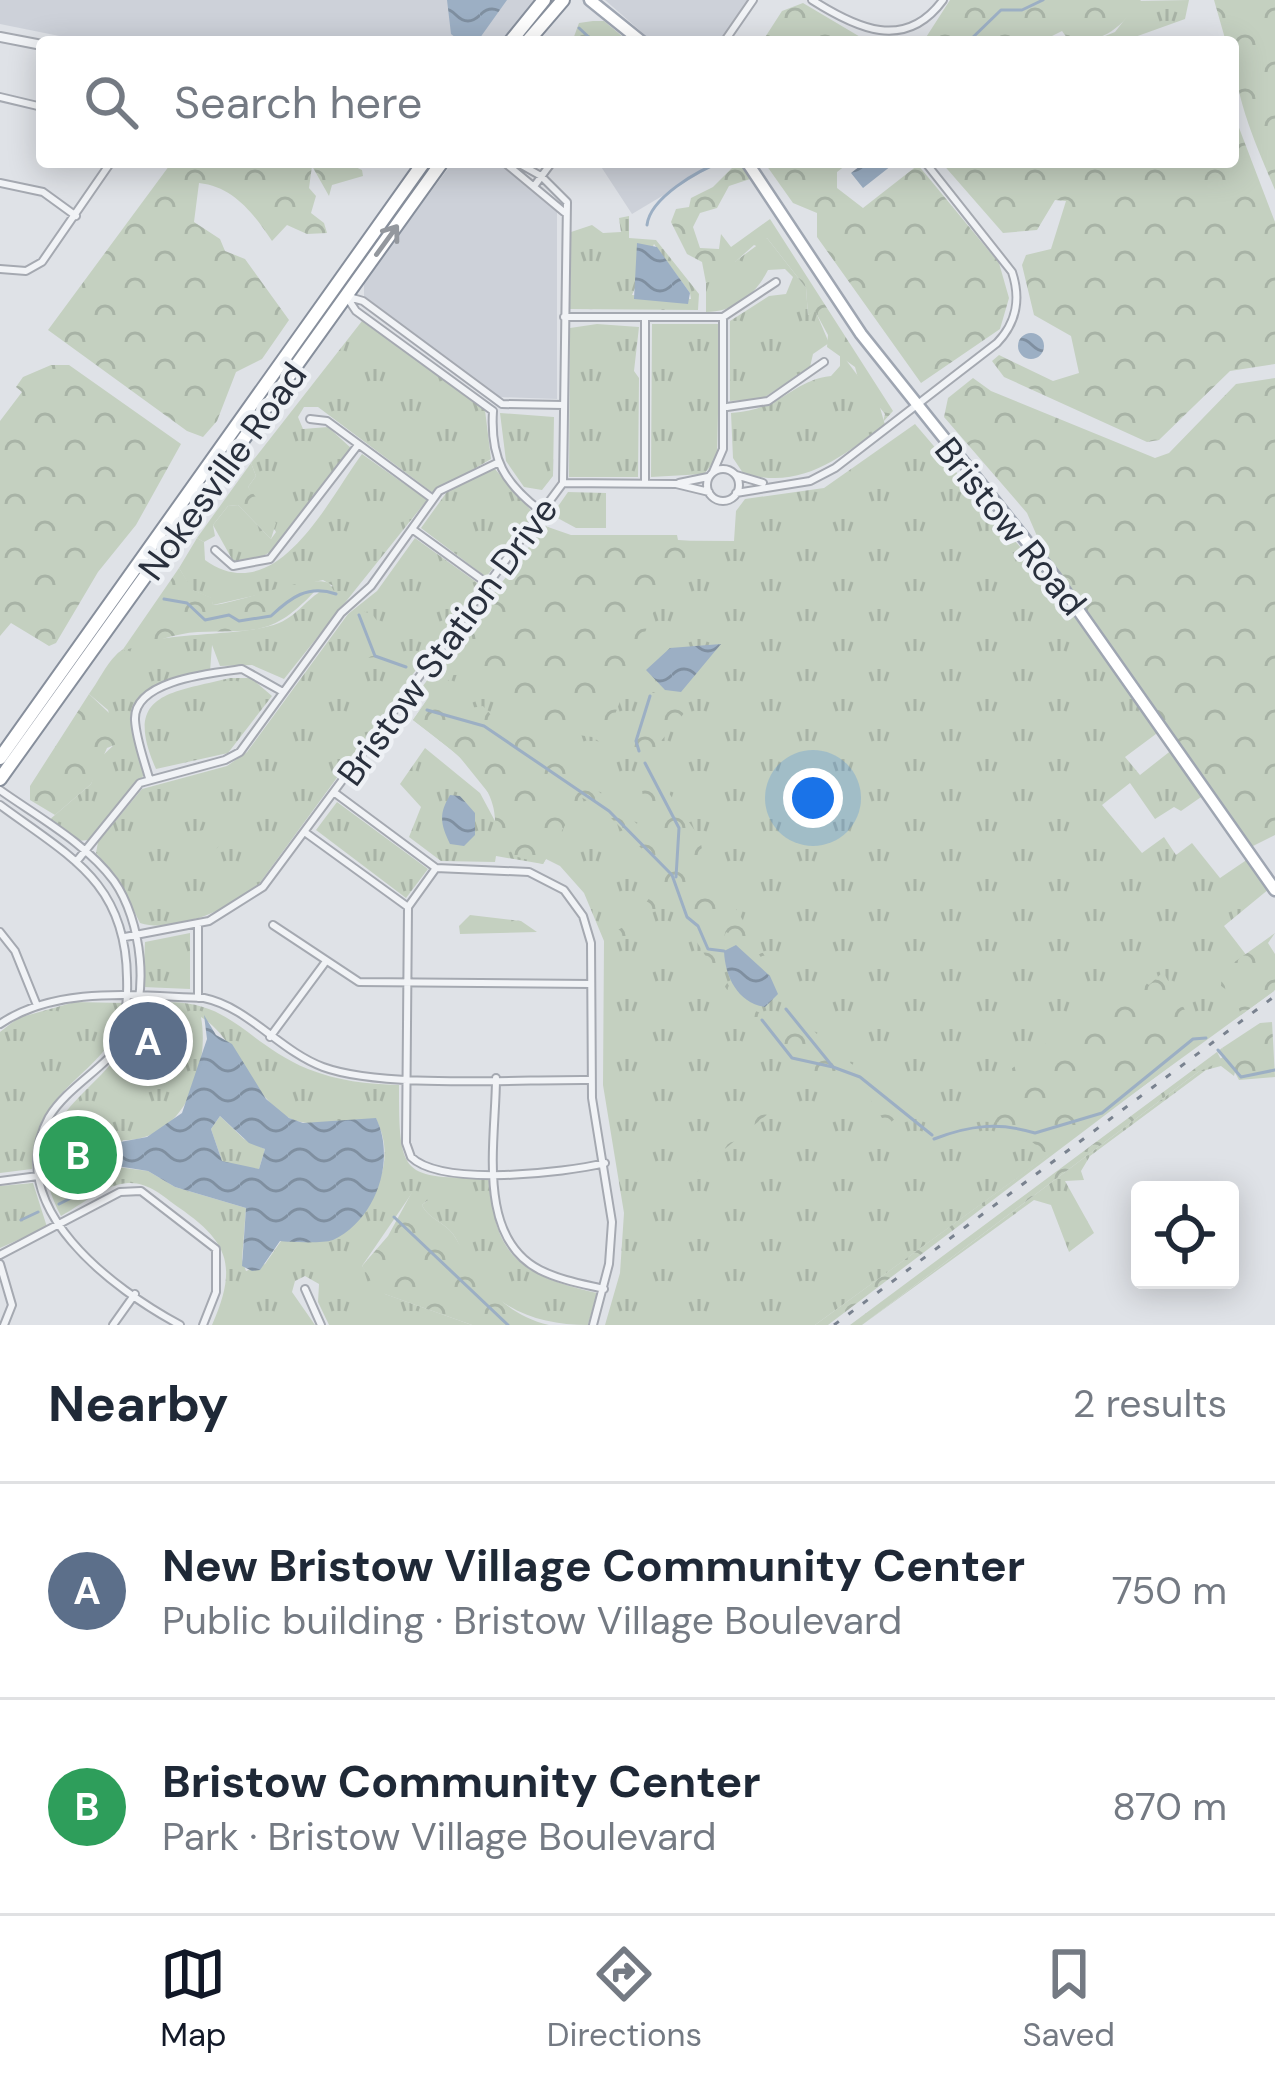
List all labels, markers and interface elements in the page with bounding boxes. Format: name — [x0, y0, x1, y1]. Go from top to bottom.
search box — [36, 36, 1239, 168]
icon: search — [78, 69, 144, 135]
text: Search here — [174, 73, 422, 132]
one-way arrow — [373, 224, 399, 257]
street label: Nokesville Road — [128, 353, 317, 590]
street label: Bristow Road — [924, 428, 1097, 625]
street label: Bristow Station Drive — [327, 488, 568, 795]
your location — [783, 768, 843, 828]
pin: A — [109, 996, 187, 1086]
pin: B — [39, 1110, 117, 1200]
map controls — [1131, 1181, 1239, 1289]
button: locate — [1131, 1181, 1239, 1289]
text: Nearby — [48, 1370, 229, 1437]
text: 2 results — [1073, 1378, 1227, 1429]
text: New Bristow Village Community Center — [162, 1536, 1025, 1595]
text: A — [73, 1565, 101, 1616]
text: 750 m — [1112, 1565, 1227, 1616]
text: Public building · Bristow Village Boulevard — [162, 1595, 902, 1646]
text: Bristow Community Center — [162, 1752, 761, 1811]
text: B — [75, 1781, 99, 1832]
text: 870 m — [1112, 1781, 1227, 1832]
text: Park · Bristow Village Boulevard — [162, 1811, 716, 1862]
tab: Map — [160, 1941, 227, 2056]
tab: Directions — [547, 1941, 702, 2056]
tab: Saved — [1022, 1941, 1115, 2056]

